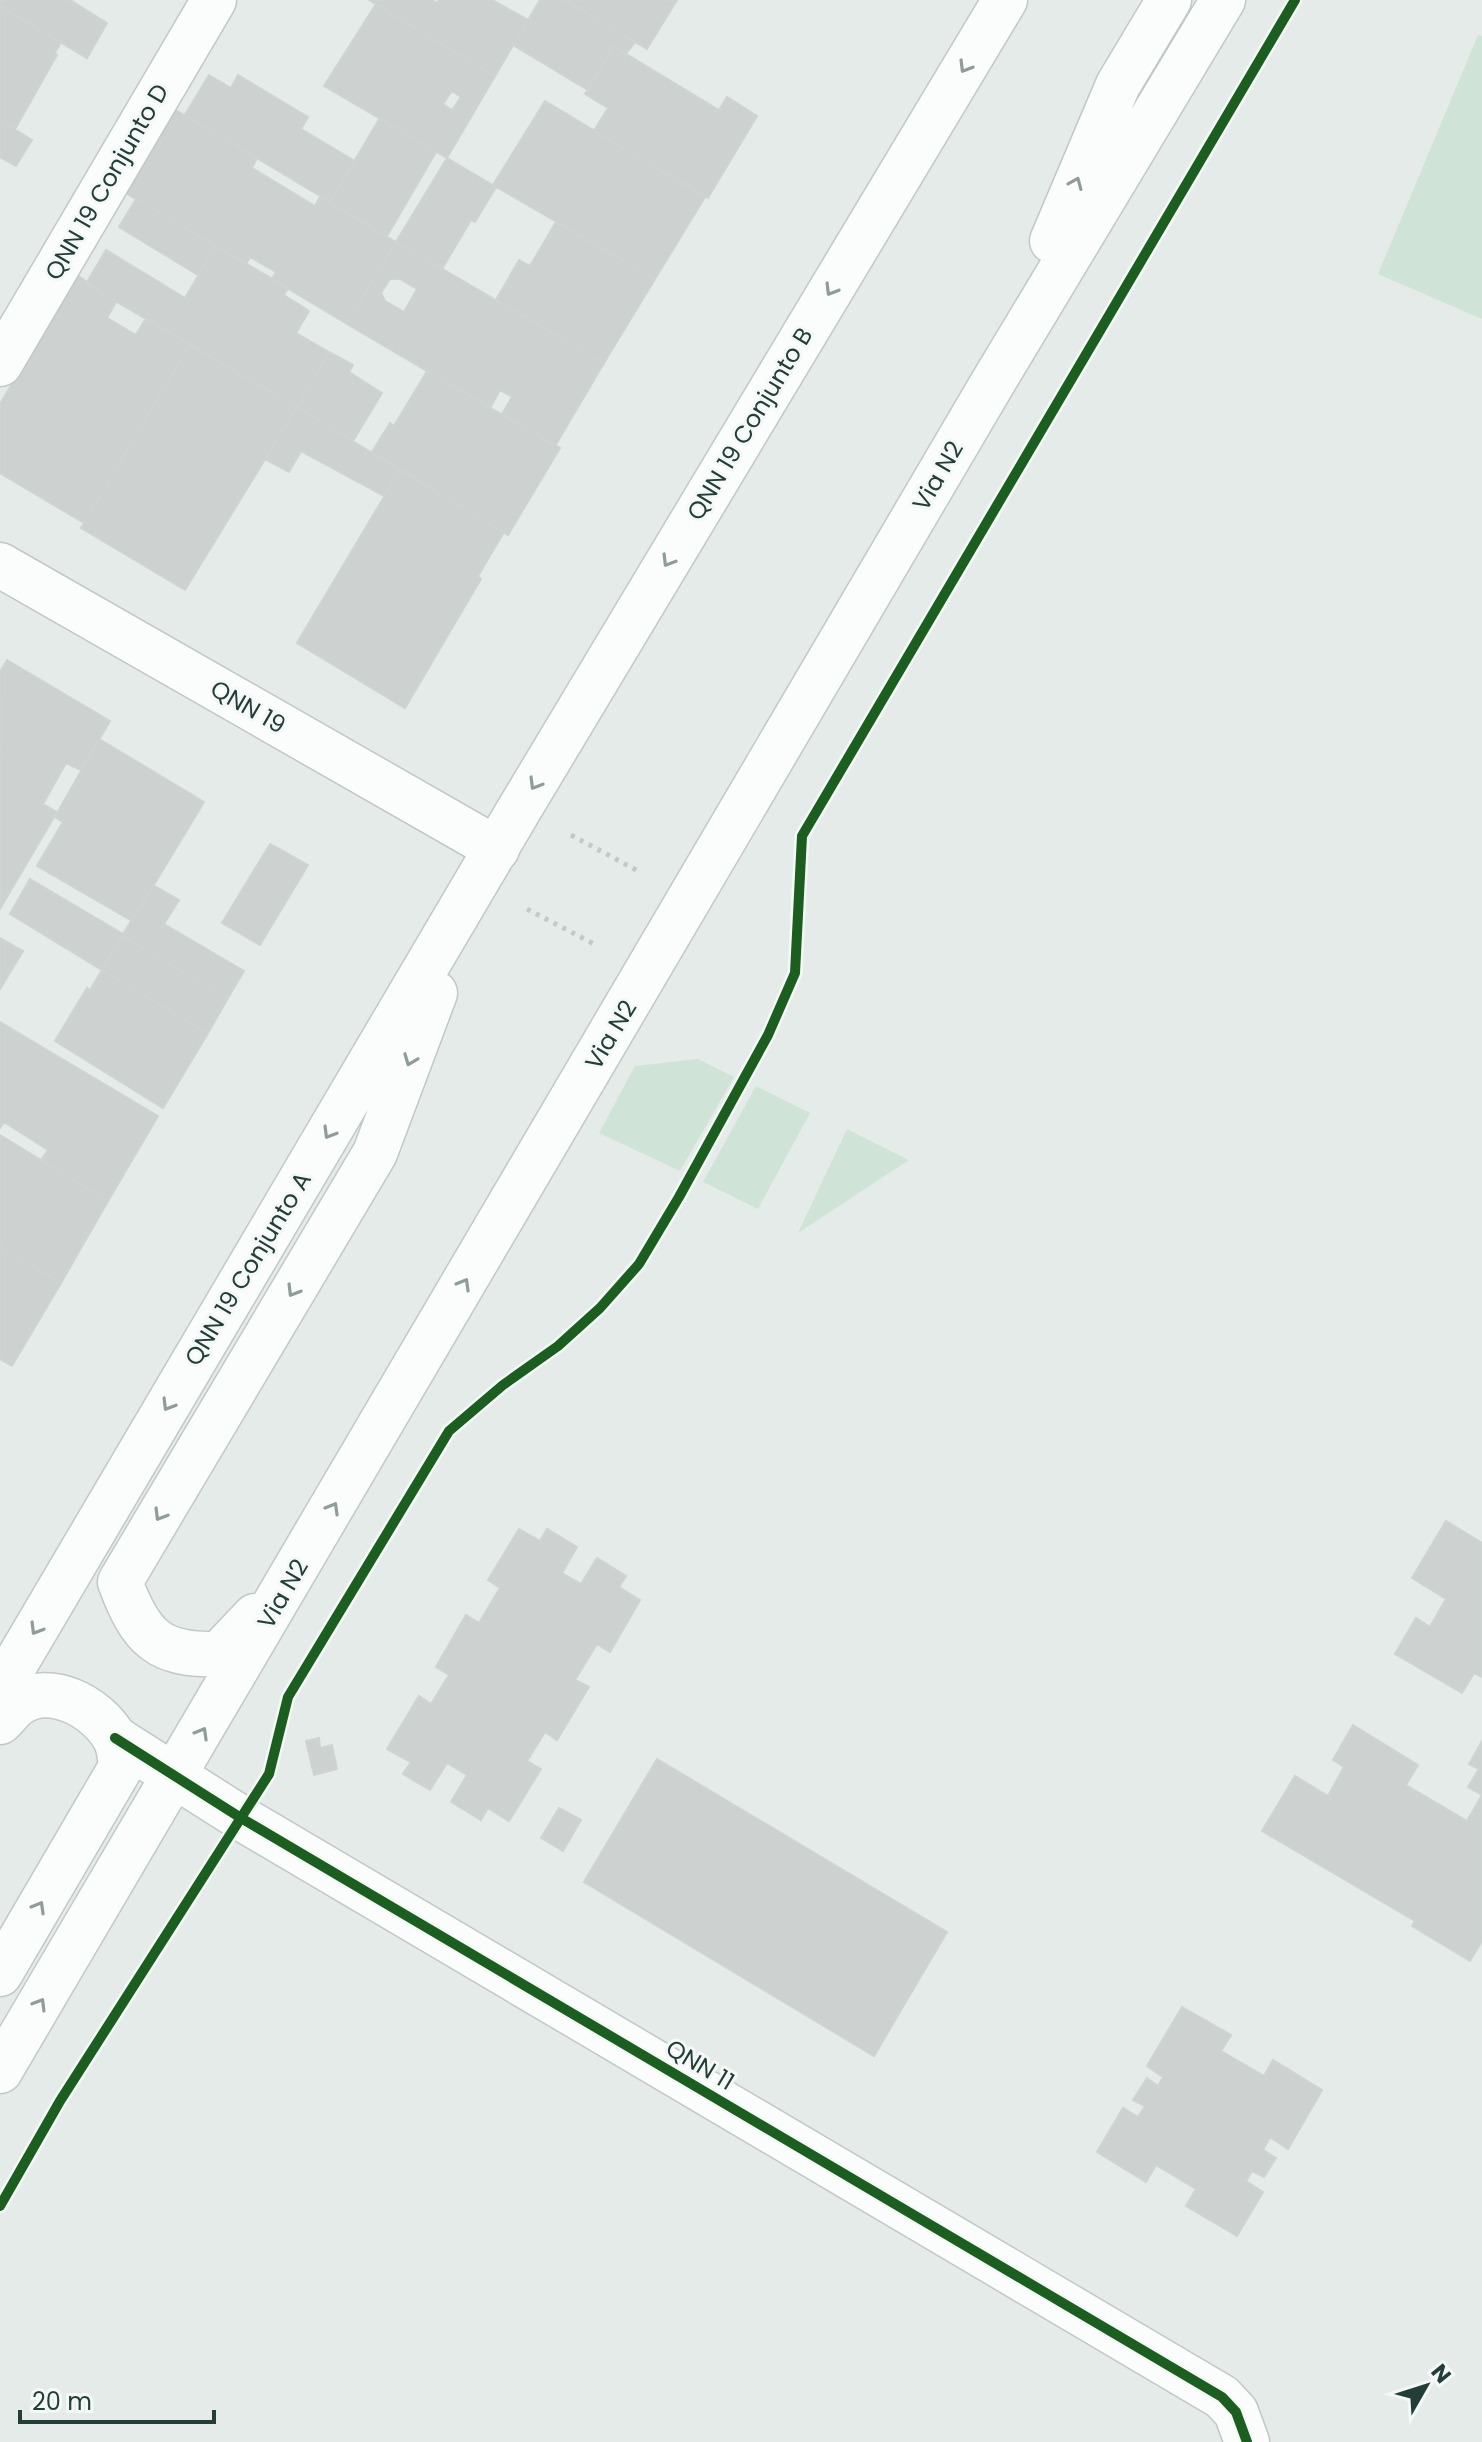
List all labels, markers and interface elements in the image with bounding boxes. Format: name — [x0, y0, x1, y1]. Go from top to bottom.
one-way arrow — [959, 58, 974, 73]
street label: QNN 19 Conjunto D — [37, 78, 176, 286]
one-way arrow — [1067, 177, 1083, 191]
one-way arrow — [825, 281, 841, 296]
street label: QNN 19 Conjunto B — [679, 321, 820, 526]
street label: Via N2 — [904, 435, 971, 517]
one-way arrow — [663, 552, 678, 567]
street label: QNN 19 — [205, 672, 292, 741]
one-way arrow — [529, 775, 545, 790]
street label: Via N2 — [577, 994, 644, 1076]
one-way arrow — [403, 1052, 420, 1066]
one-way arrow — [323, 1124, 339, 1139]
street label: QNN 19 Conjunto A — [177, 1166, 319, 1372]
one-way arrow — [454, 1278, 470, 1293]
one-way arrow — [287, 1282, 303, 1297]
one-way arrow — [162, 1396, 178, 1411]
one-way arrow — [323, 1503, 339, 1517]
one-way arrow — [154, 1506, 170, 1521]
street label: Via N2 — [249, 1553, 316, 1635]
one-way arrow — [30, 1620, 46, 1635]
one-way arrow — [192, 1727, 208, 1742]
one-way arrow — [30, 1901, 45, 1916]
one-way arrow — [30, 1998, 46, 2013]
street label: QNN 11 — [660, 2031, 741, 2098]
north arrow — [1386, 2346, 1466, 2426]
text: N — [1424, 2358, 1458, 2390]
scale bar — [20, 2374, 214, 2424]
text: 20 m — [32, 2385, 92, 2418]

